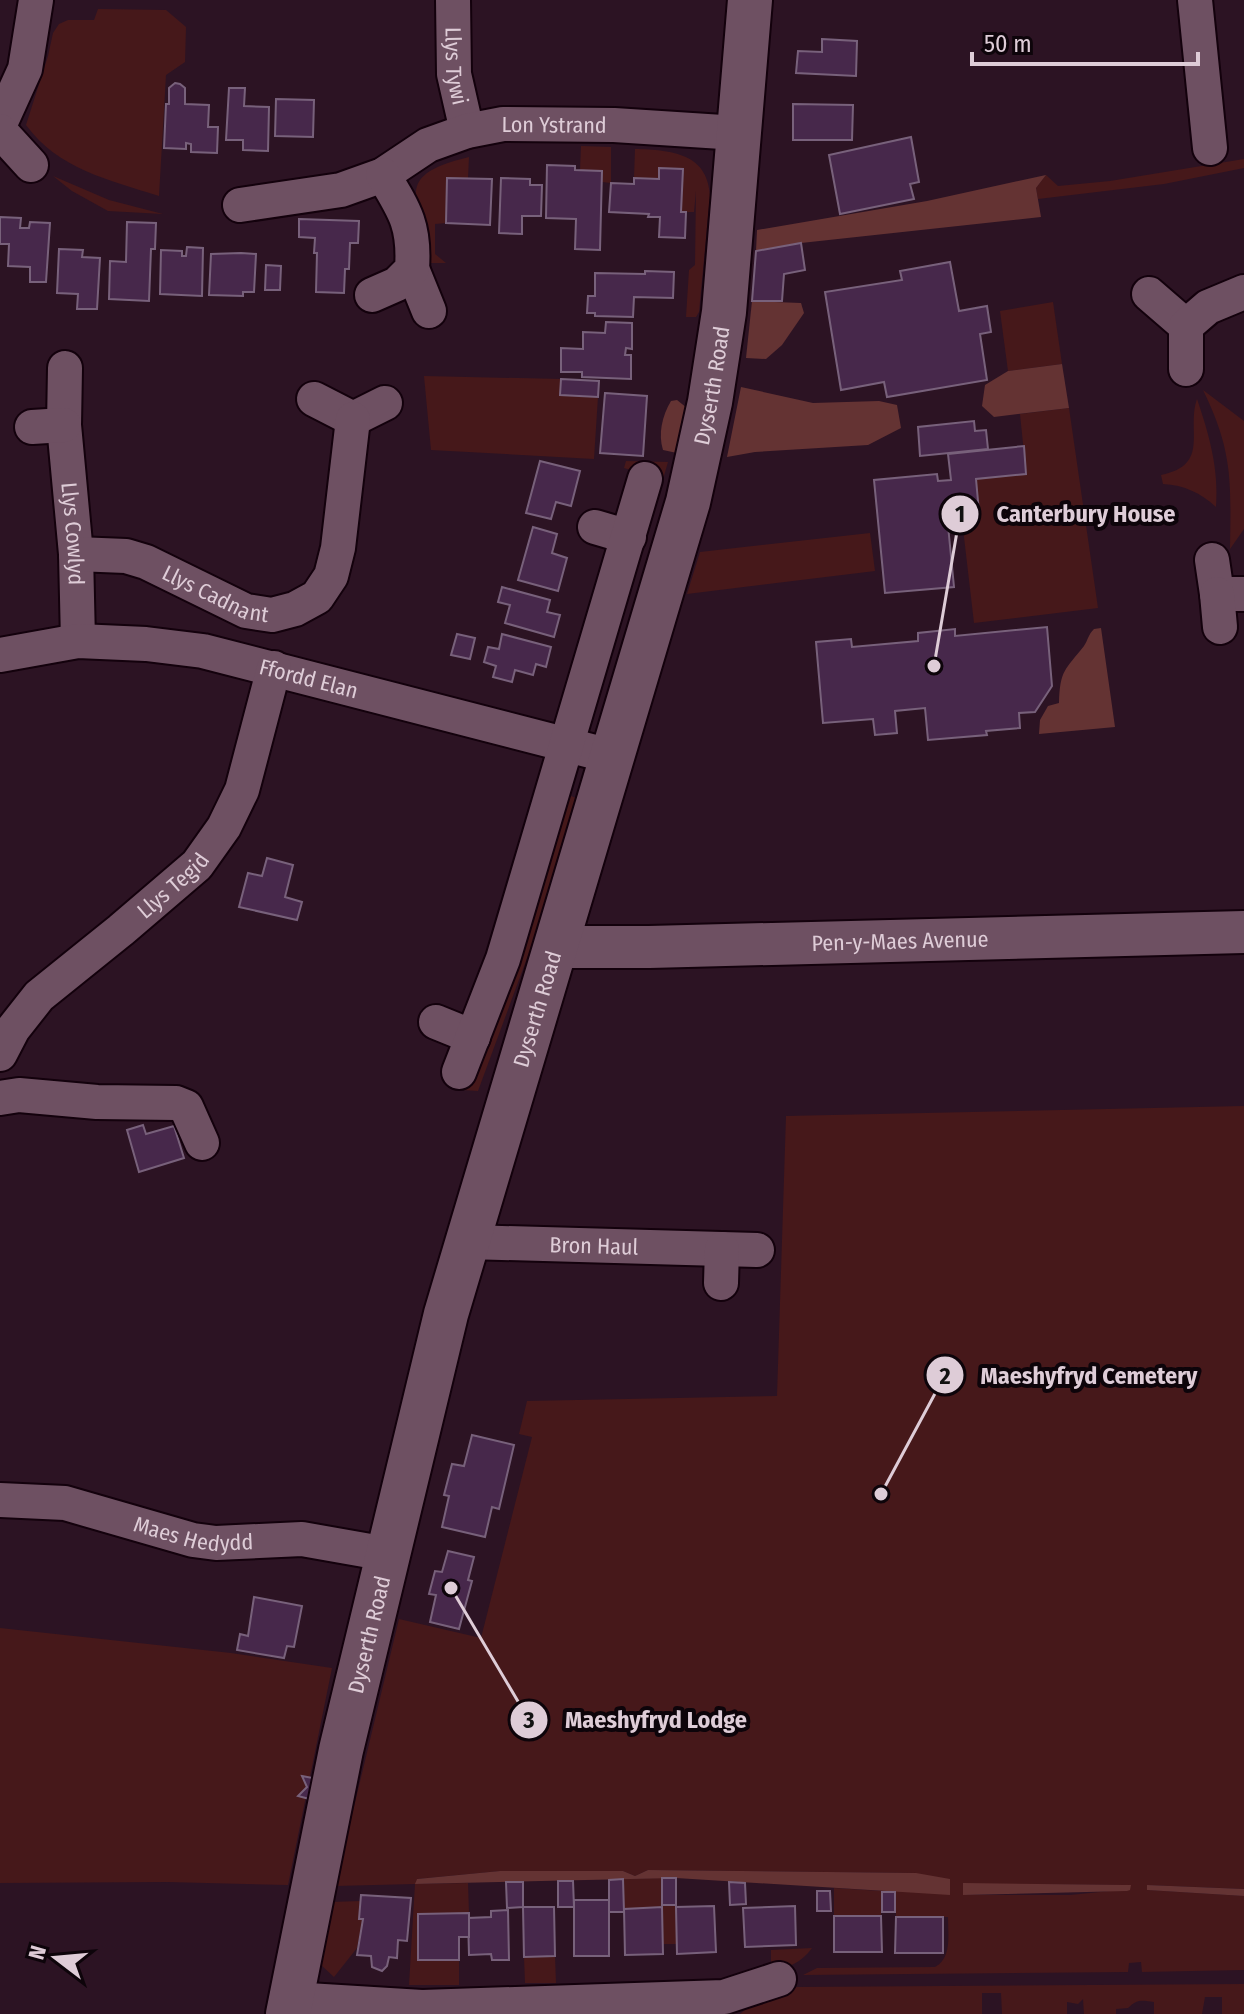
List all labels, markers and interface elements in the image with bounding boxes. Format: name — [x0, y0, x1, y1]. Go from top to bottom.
scale bar — [972, 16, 1198, 66]
street label: Llys Tywi — [439, 27, 474, 108]
text: 50 m — [984, 30, 1032, 58]
street label: Lon Ystrand — [501, 111, 607, 139]
street label: Dyserth Road — [688, 324, 736, 447]
street label: Llys Cowlyd — [55, 481, 90, 585]
callout: Canterbury House — [940, 490, 1191, 538]
text: 1 — [955, 500, 965, 528]
text: Canterbury House — [997, 500, 1175, 528]
street label: Llys Cadnant — [158, 559, 271, 628]
street label: Ffordd Elan — [256, 653, 361, 704]
street label: Llys Tegid — [132, 848, 215, 924]
street label: Pen-y-Maes Avenue — [811, 925, 989, 957]
street label: Dyserth Road — [507, 948, 567, 1071]
street label: Bron Haul — [549, 1231, 639, 1261]
callout: Maeshyfryd Cemetery — [925, 1351, 1214, 1399]
text: 2 — [938, 1362, 951, 1390]
text: Maeshyfryd Cemetery — [981, 1362, 1198, 1390]
street label: Maes Hedydd — [131, 1511, 254, 1557]
street label: Dyserth Road — [342, 1573, 396, 1696]
callout: Maeshyfryd Lodge — [509, 1696, 763, 1744]
text: 3 — [522, 1706, 535, 1734]
text: Maeshyfryd Lodge — [565, 1706, 747, 1734]
north arrow — [16, 1918, 96, 1998]
text: N — [22, 1943, 52, 1963]

